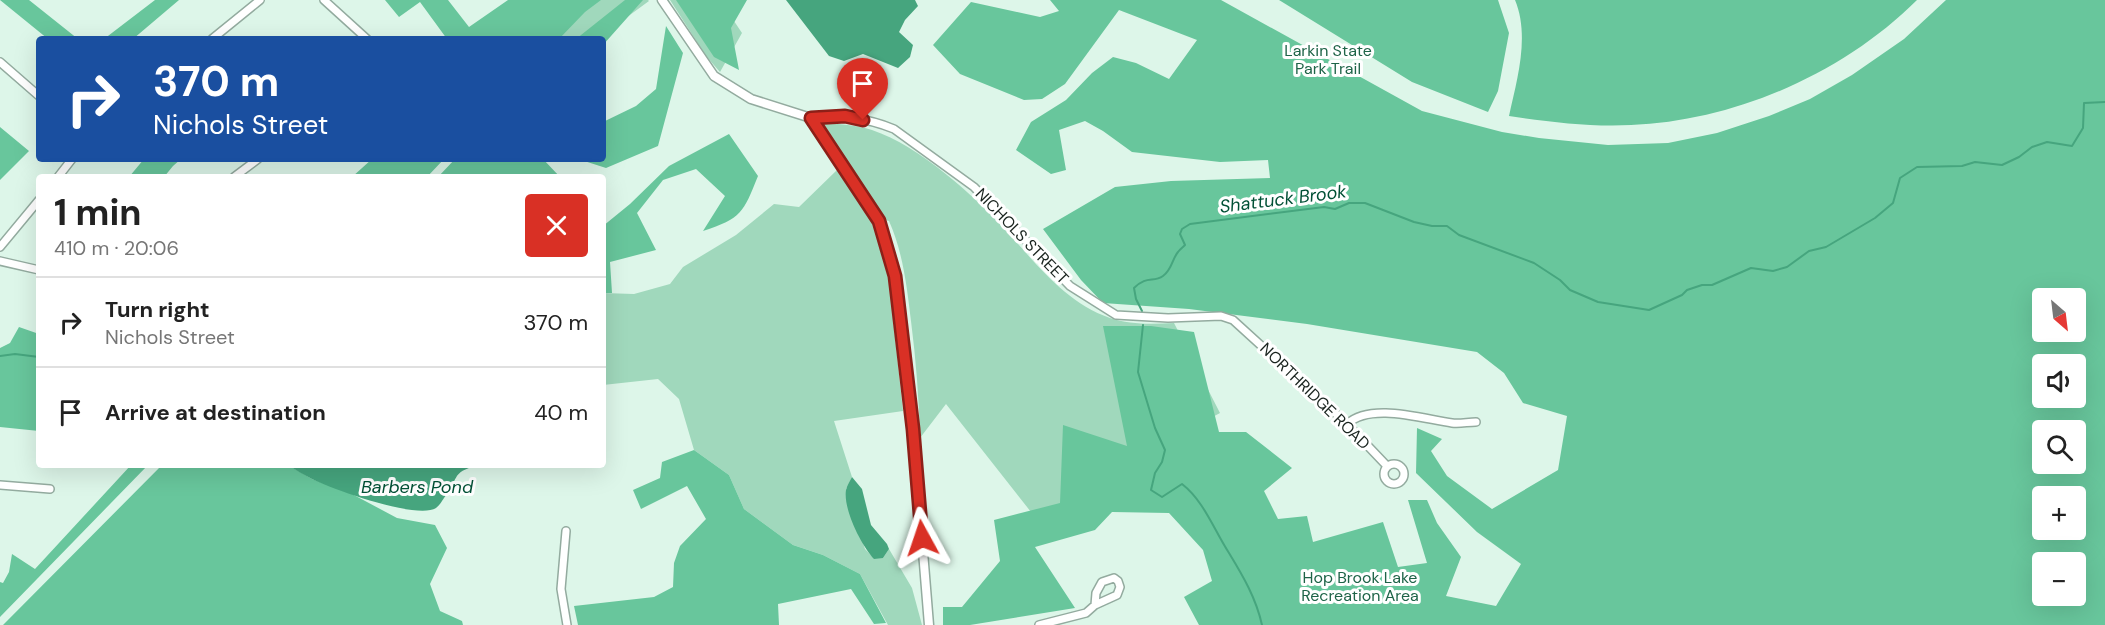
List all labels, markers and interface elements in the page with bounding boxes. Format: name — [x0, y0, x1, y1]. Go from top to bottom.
park label: Larkin State Park Trail — [1284, 40, 1372, 79]
text: 370 m — [153, 54, 279, 109]
pin — [837, 58, 888, 120]
icon: right — [54, 60, 132, 138]
icon: arrive — [846, 67, 879, 100]
text: Nichols Street — [153, 107, 328, 142]
water label: Shattuck Brook — [1218, 179, 1349, 219]
street label: NICHOLS STREET — [971, 184, 1073, 288]
text: 1 min — [54, 189, 142, 236]
button: close — [525, 194, 588, 257]
text: 410 m · 20:06 — [54, 235, 179, 261]
north arrow — [2032, 288, 2086, 342]
map controls — [2032, 288, 2086, 606]
text: Turn right — [105, 295, 210, 324]
icon: right — [54, 306, 87, 339]
text: 370 m — [523, 308, 588, 337]
text: Nichols Street — [105, 324, 235, 350]
street label: NORTHRIDGE ROAD — [1255, 338, 1375, 454]
button: sound — [2032, 354, 2086, 408]
icon: arrive — [54, 396, 87, 429]
text: Arrive at destination — [105, 398, 326, 427]
text: 40 m — [534, 398, 588, 427]
button: search — [2032, 420, 2086, 474]
water label: Barbers Pond — [361, 475, 474, 499]
button: + — [2032, 486, 2086, 540]
position arrow — [890, 506, 954, 570]
button: − — [2032, 552, 2086, 606]
park label: Hop Brook Lake Recreation Area — [1301, 567, 1419, 606]

